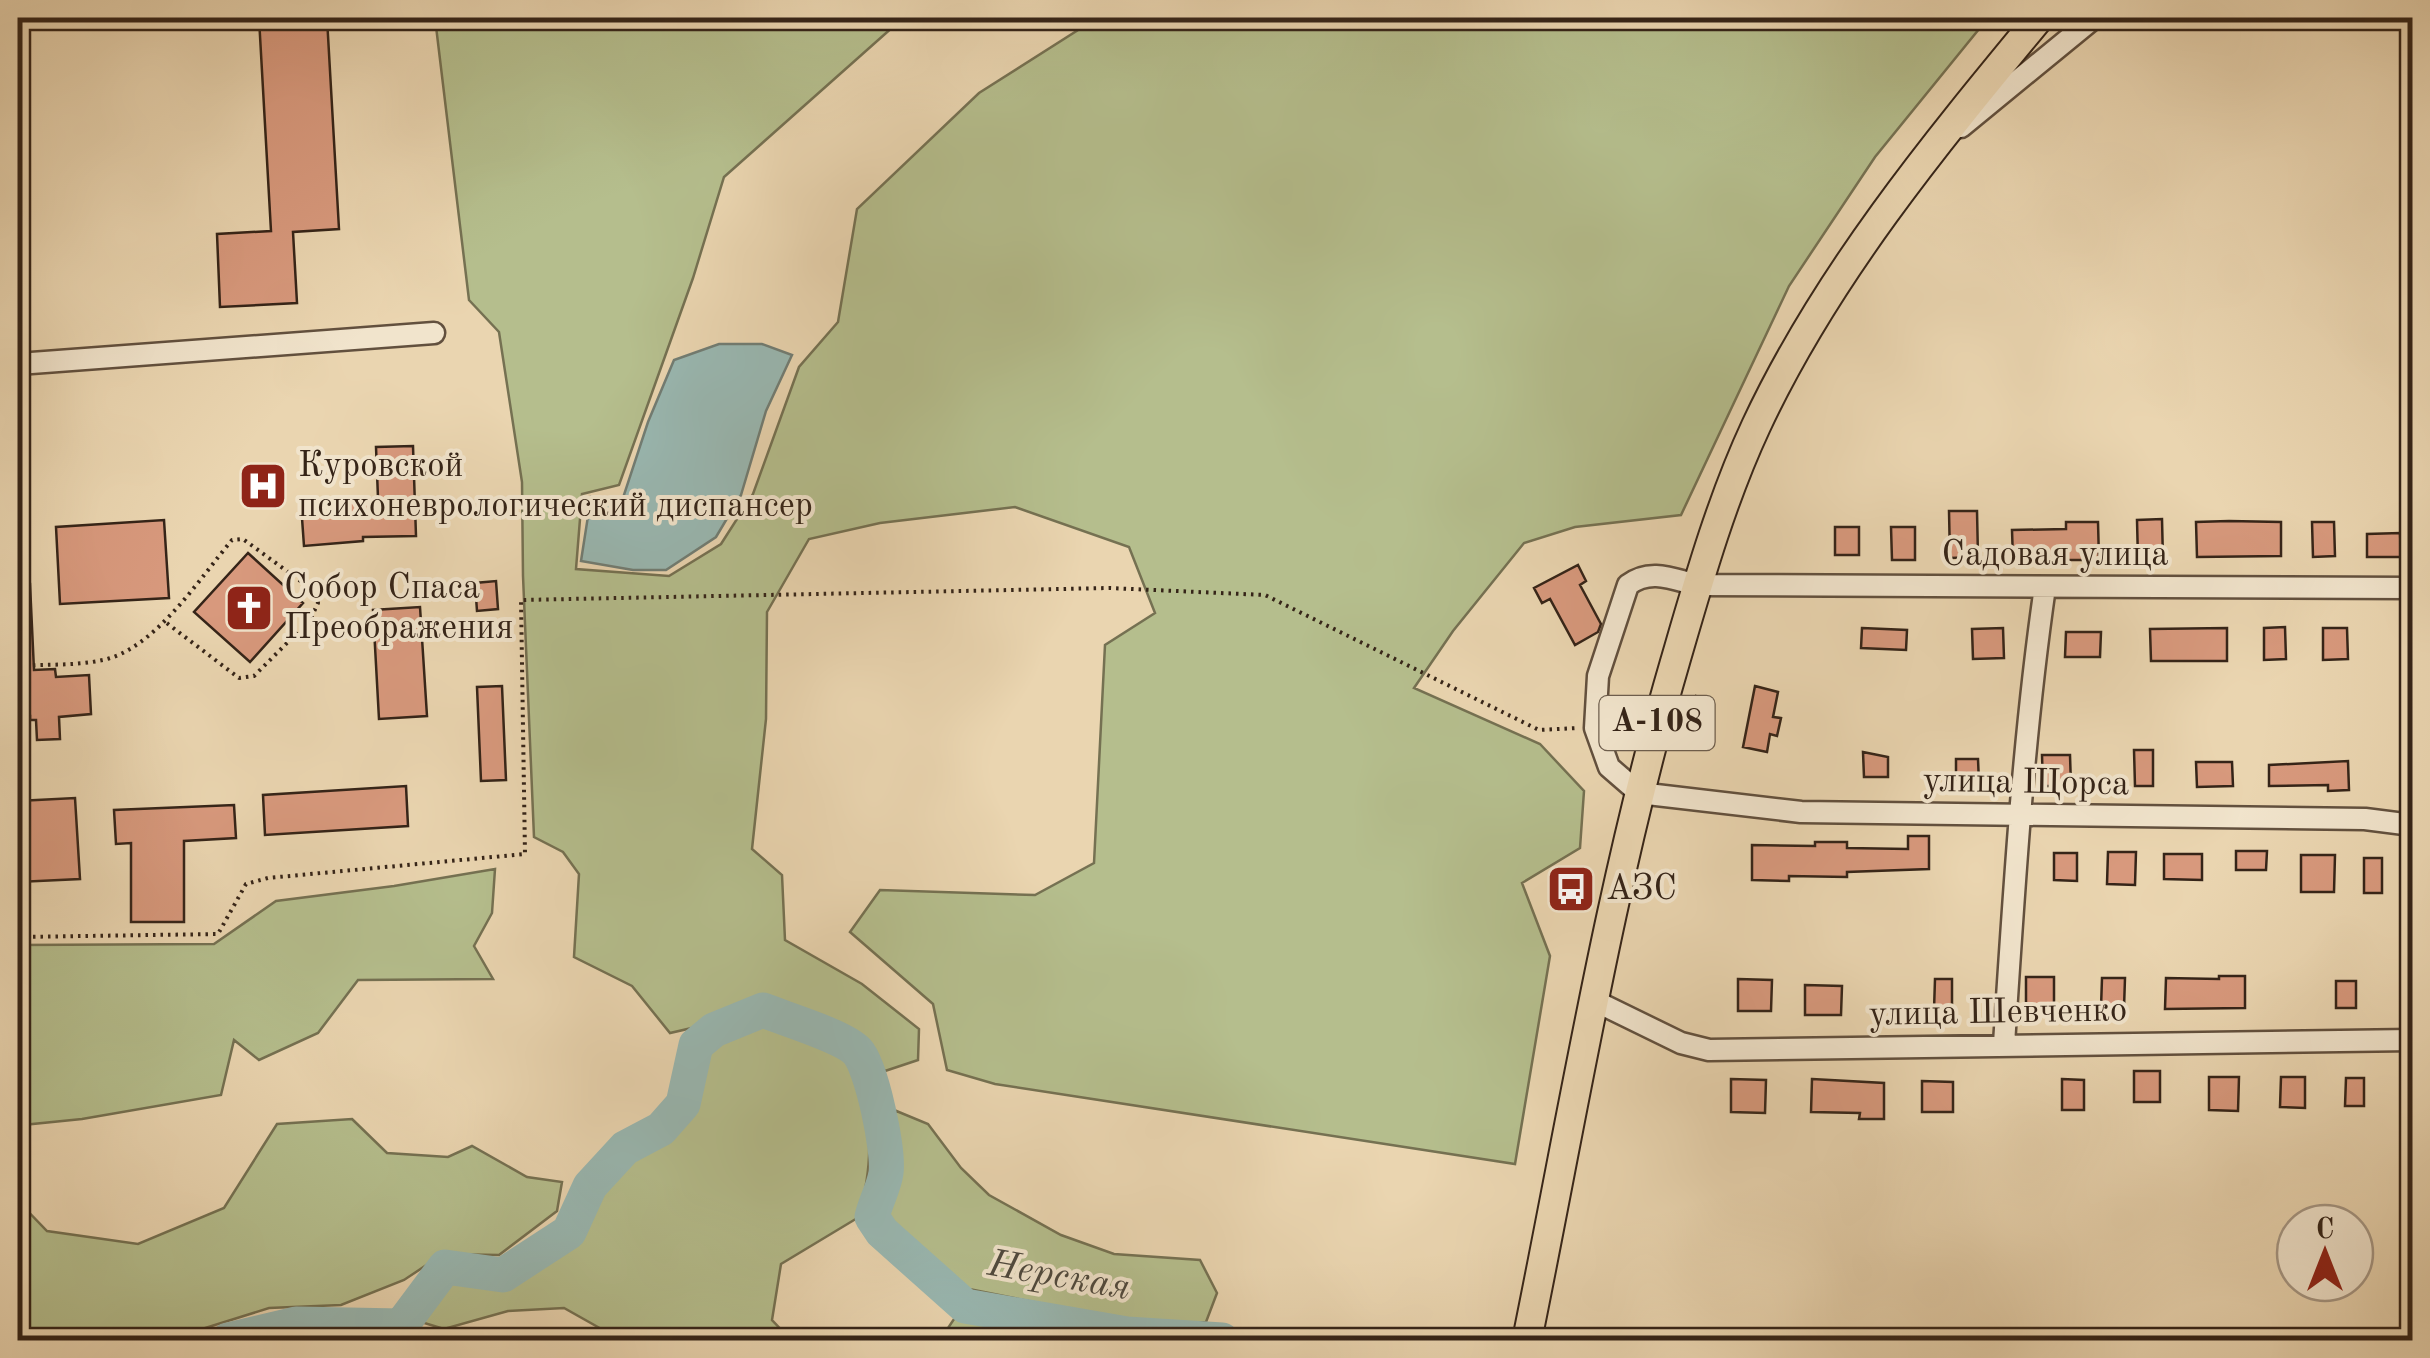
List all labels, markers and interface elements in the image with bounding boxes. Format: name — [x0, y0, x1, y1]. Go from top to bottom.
place label: Куровской психоневрологический диспансер — [298, 449, 813, 524]
hospital icon: Куровской психоневрологический диспансер — [237, 460, 289, 512]
street label: Садовая улица — [1942, 538, 2168, 573]
place label: Собор Спаса Преображения — [284, 571, 513, 646]
church icon: Собор Спаса Преображения — [223, 582, 275, 634]
road number: А-108 — [1600, 696, 1714, 750]
street label: улица Щорса — [1923, 764, 2129, 802]
bus stop icon: АЗС — [1545, 863, 1597, 915]
place label: АЗС — [1606, 872, 1677, 907]
street label: улица Шевченко — [1868, 993, 2128, 1033]
north arrow — [2275, 1203, 2375, 1303]
text: С — [2316, 1216, 2334, 1245]
water label: Нерская — [984, 1246, 1133, 1308]

